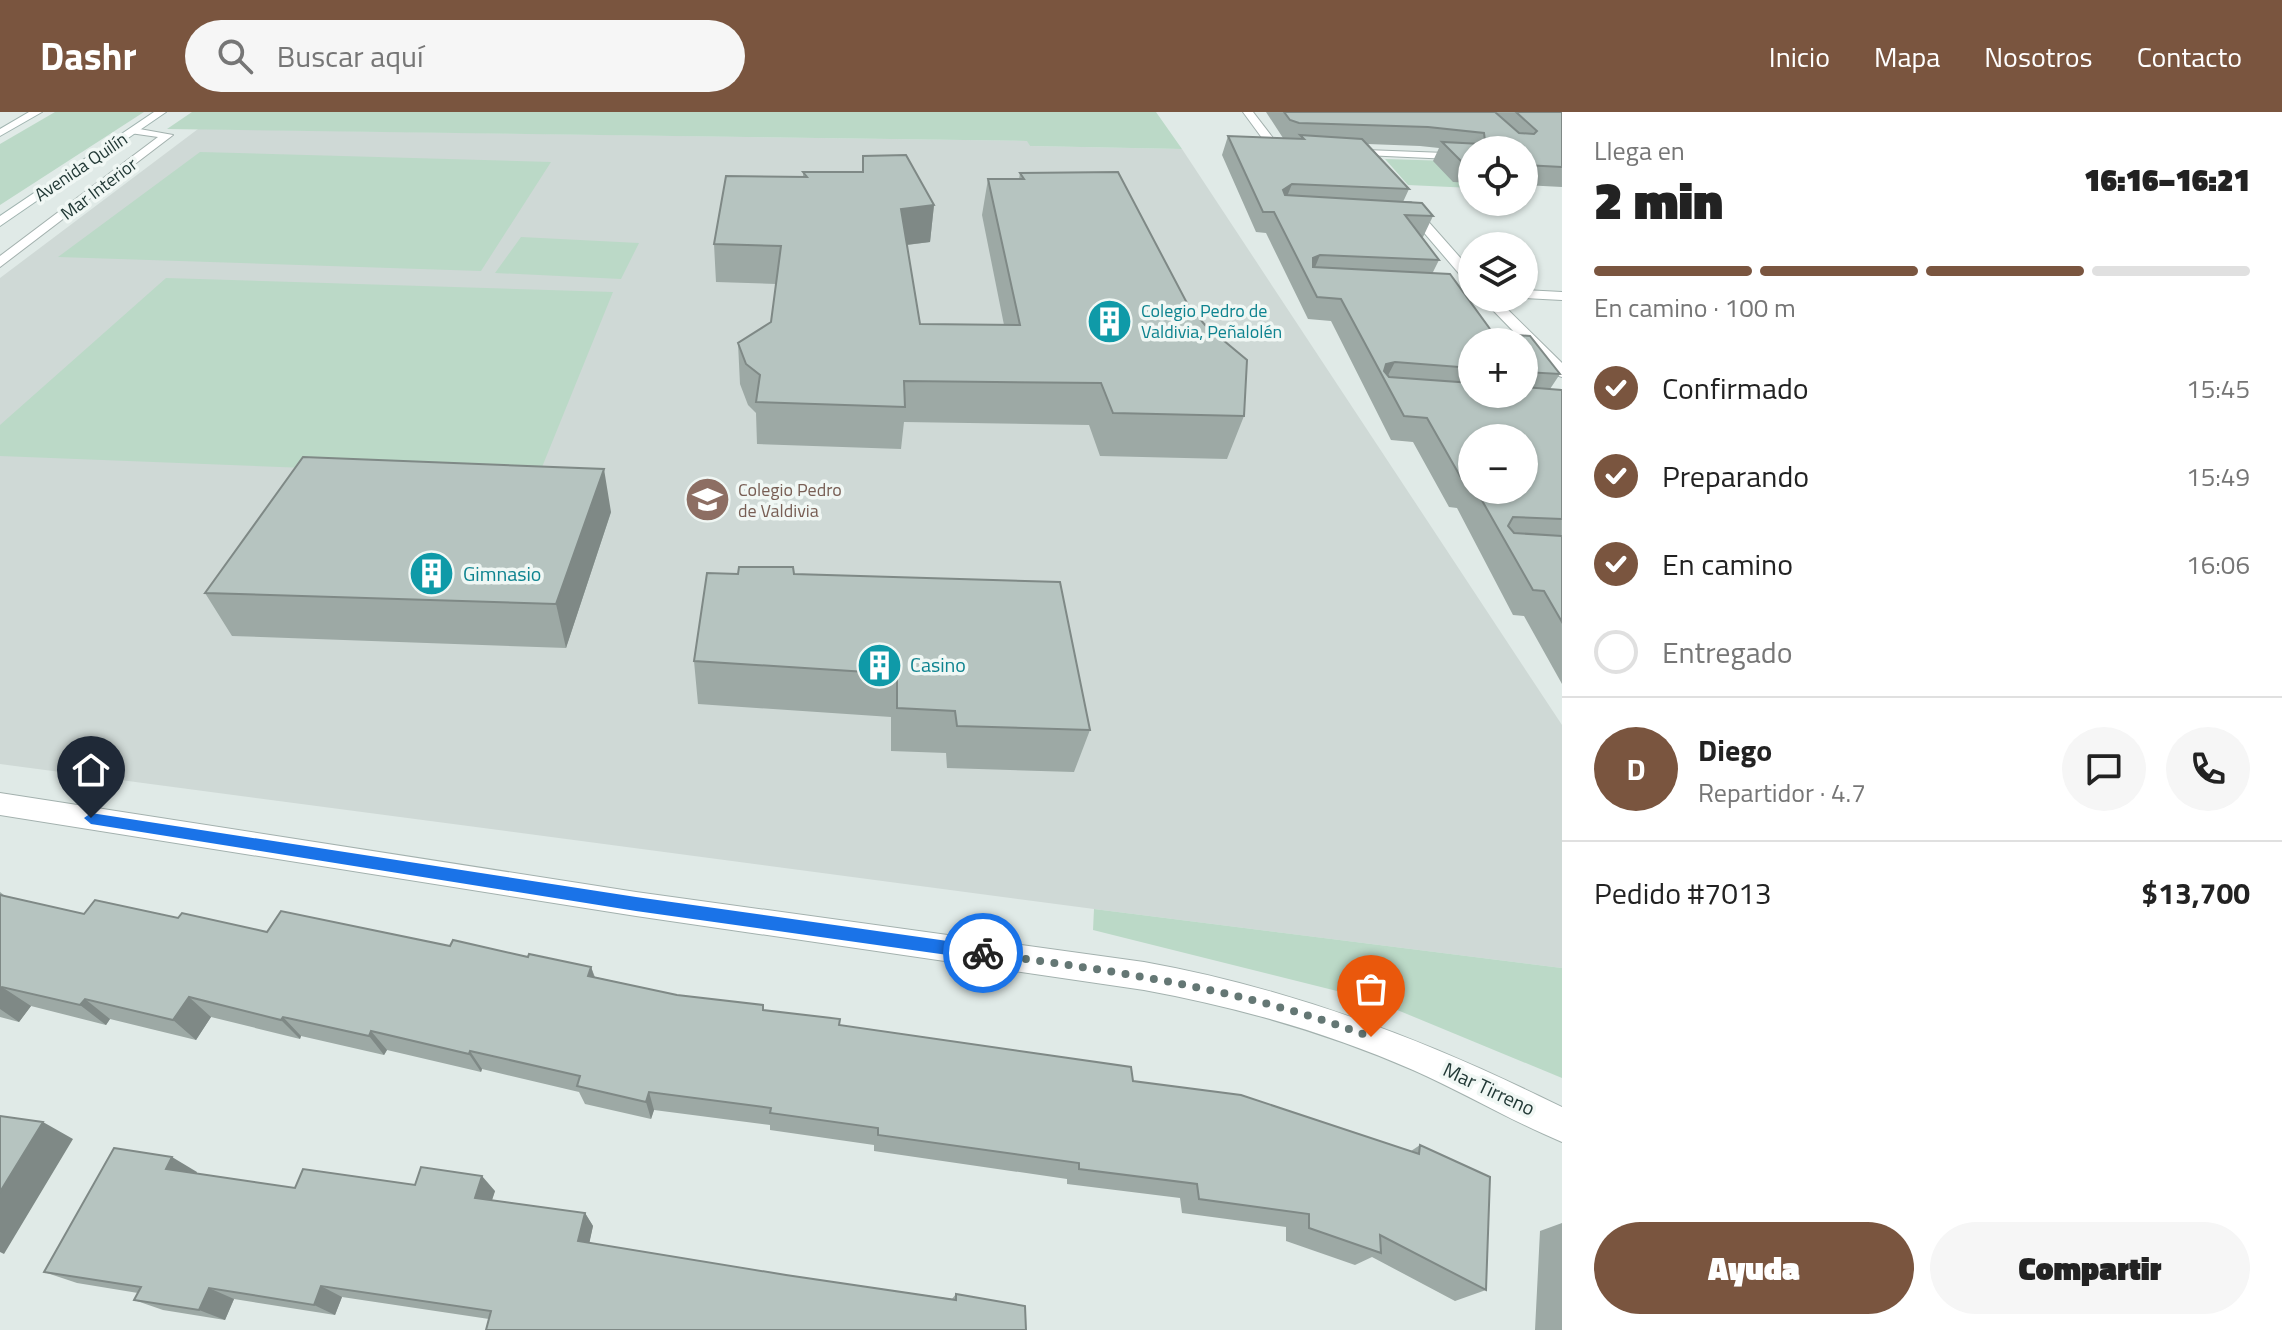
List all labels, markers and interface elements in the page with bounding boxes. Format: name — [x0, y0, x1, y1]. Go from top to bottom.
search box — [185, 20, 745, 92]
text: Dashr — [40, 27, 137, 85]
text: Buscar aquí — [277, 33, 424, 79]
icon: search — [213, 34, 257, 78]
text: Inicio — [1769, 35, 1830, 78]
text: Mapa — [1874, 35, 1940, 78]
text: Nosotros — [1984, 35, 2093, 78]
text: Contacto — [2137, 35, 2242, 78]
street label: Avenida Quilín — [29, 125, 133, 208]
text: Llega en — [1594, 131, 1685, 170]
map controls — [1458, 136, 1538, 504]
button: locate — [1458, 136, 1538, 216]
street label: Mar Interior — [55, 151, 143, 226]
text: 16:16–16:21 — [2084, 157, 2250, 203]
text: 2 min — [1594, 160, 1723, 239]
button: layers — [1458, 232, 1538, 312]
text: En camino · 100 m — [1594, 288, 1796, 327]
building icon: Colegio Pedro de Valdivia, Peñalolén — [1086, 297, 1134, 345]
place label: Colegio Pedro de Valdivia, Peñalolén — [1141, 297, 1282, 345]
button: + — [1458, 328, 1538, 408]
text: Confirmado — [1662, 365, 1809, 411]
icon: check — [1594, 366, 1638, 410]
text: 15:45 — [2186, 369, 2250, 408]
button: − — [1458, 424, 1538, 504]
text: Preparando — [1662, 453, 1809, 499]
icon: check — [1594, 454, 1638, 498]
text: 15:49 — [2186, 457, 2250, 496]
school or university icon: Colegio Pedro de Valdivia — [683, 476, 731, 524]
place label: Colegio Pedro de Valdivia — [738, 476, 842, 524]
text: En camino — [1662, 541, 1793, 587]
icon: check — [1594, 542, 1638, 586]
text: 16:06 — [2186, 545, 2250, 584]
building icon: Gimnasio — [408, 550, 456, 598]
place label: Gimnasio — [463, 558, 541, 589]
text: Entregado — [1662, 629, 1793, 675]
building icon: Casino — [855, 641, 903, 689]
place label: Casino — [910, 649, 966, 680]
text: Diego — [1698, 727, 1772, 773]
button: chat — [2062, 727, 2146, 811]
button: phone — [2166, 727, 2250, 811]
pin — [57, 736, 125, 818]
text: D — [1626, 746, 1646, 792]
icon: home — [69, 748, 113, 792]
text: Repartidor · 4.7 — [1698, 773, 1866, 812]
text: Pedido #7013 — [1594, 870, 1772, 916]
text: $13,700 — [2141, 870, 2250, 916]
courier — [943, 913, 1023, 993]
icon: bike — [961, 931, 1005, 975]
pin — [1337, 955, 1405, 1037]
icon: bag — [1349, 967, 1393, 1011]
street label: Mar Tirreno — [1438, 1054, 1540, 1123]
button: Ayuda — [1594, 1222, 1914, 1314]
button: Compartir — [1930, 1222, 2250, 1314]

